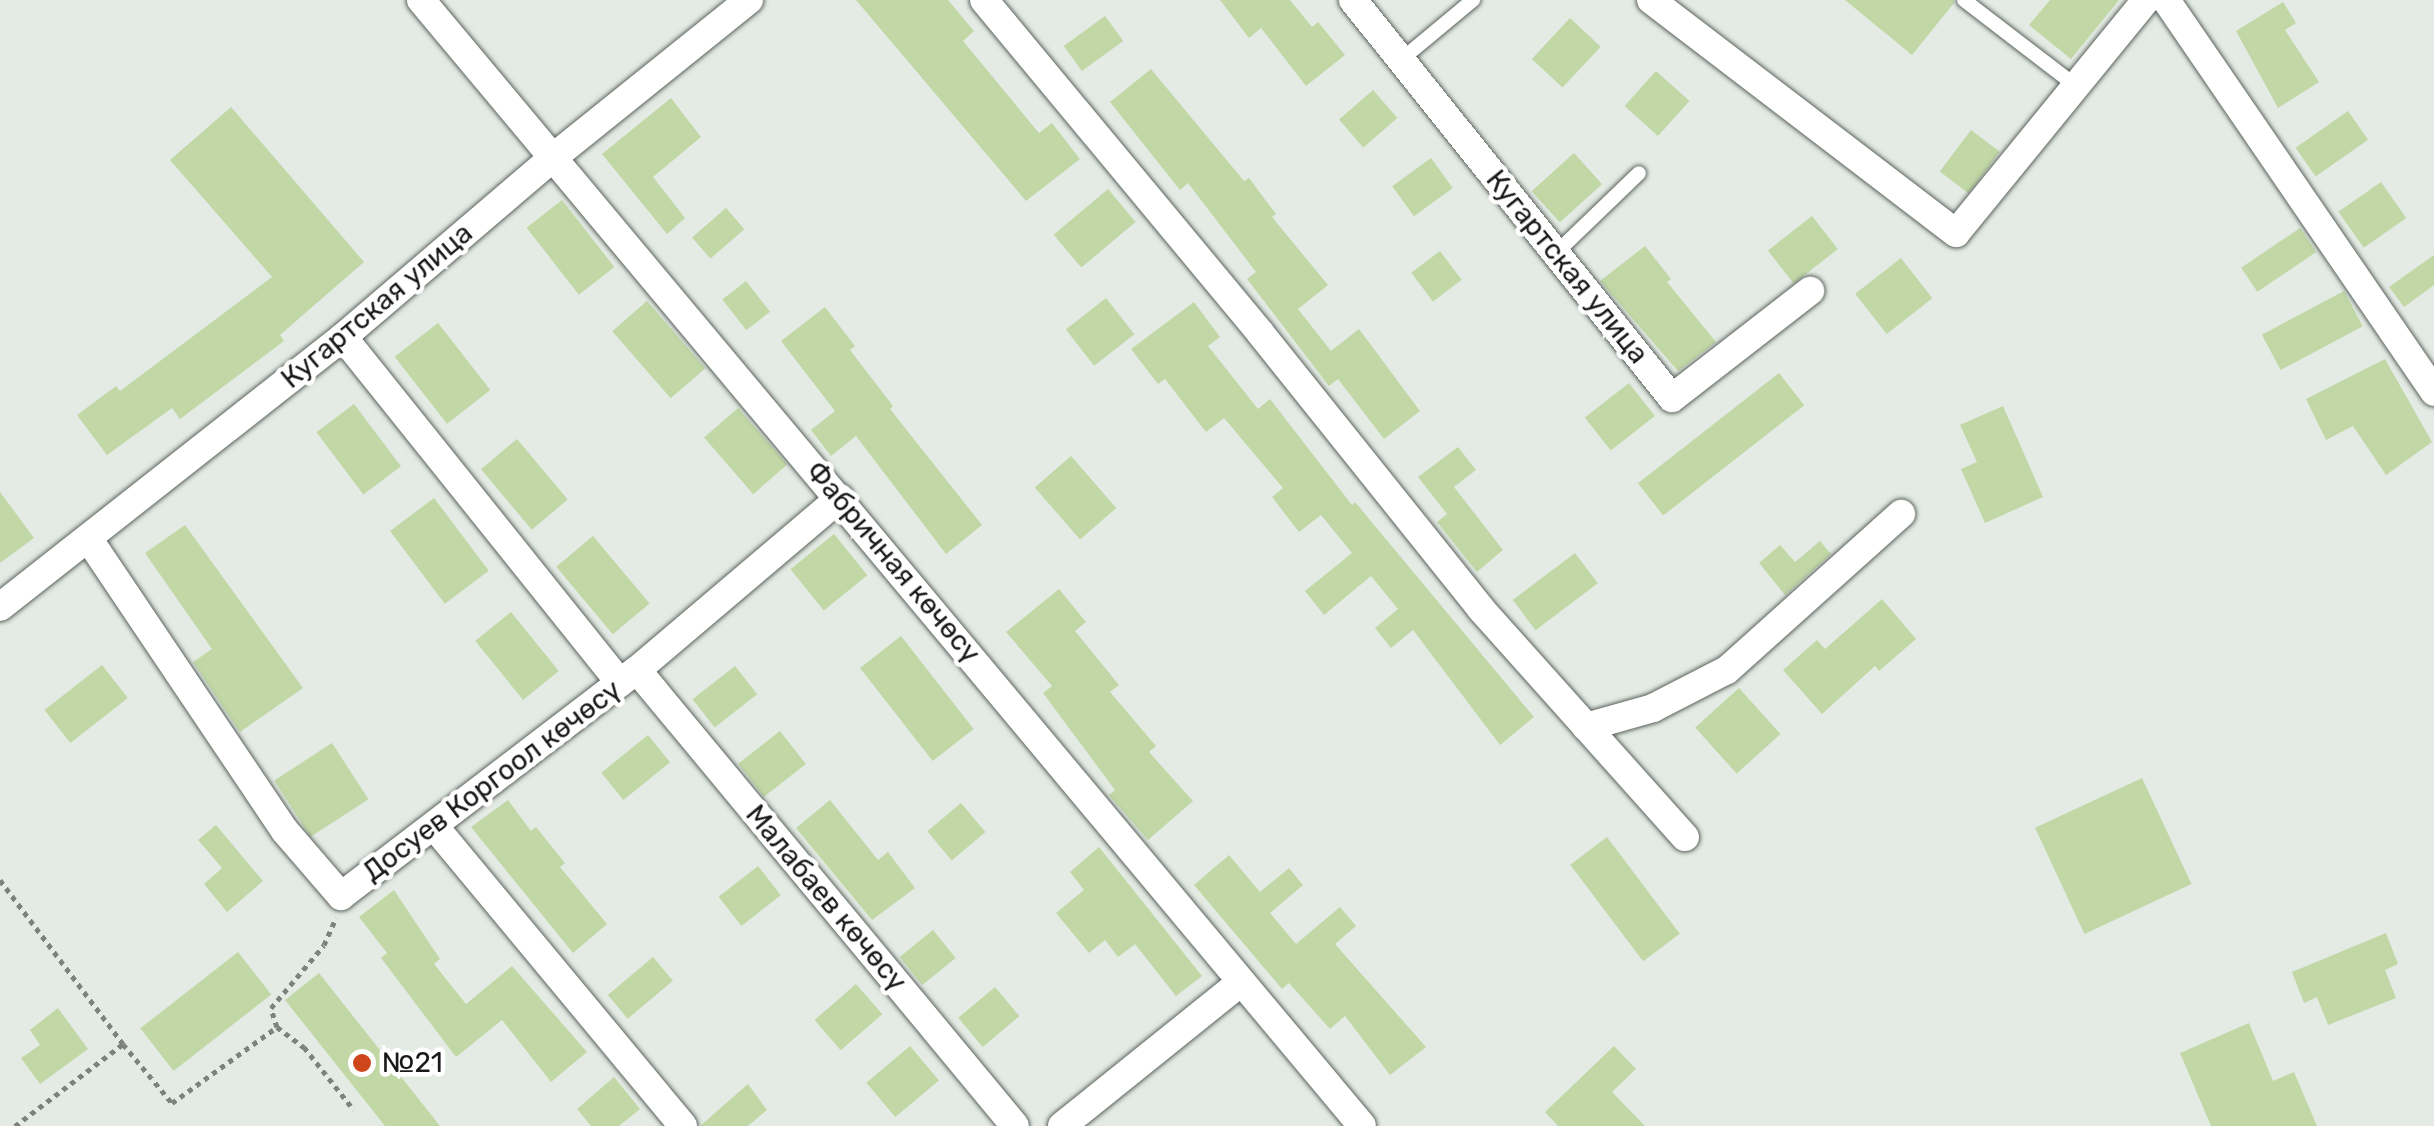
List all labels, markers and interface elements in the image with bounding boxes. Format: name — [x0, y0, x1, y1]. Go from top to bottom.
street label: Кугартская улица — [1479, 164, 1655, 370]
street label: Кугартская улица — [275, 216, 479, 396]
street label: Фабричная көчөсү — [799, 455, 987, 669]
street label: Досуев Коргоол көчөсү — [357, 673, 627, 889]
street label: Малабаев көчөсү — [738, 798, 914, 998]
place label: №21 — [382, 1046, 443, 1080]
marker: №21 — [351, 1052, 373, 1074]

